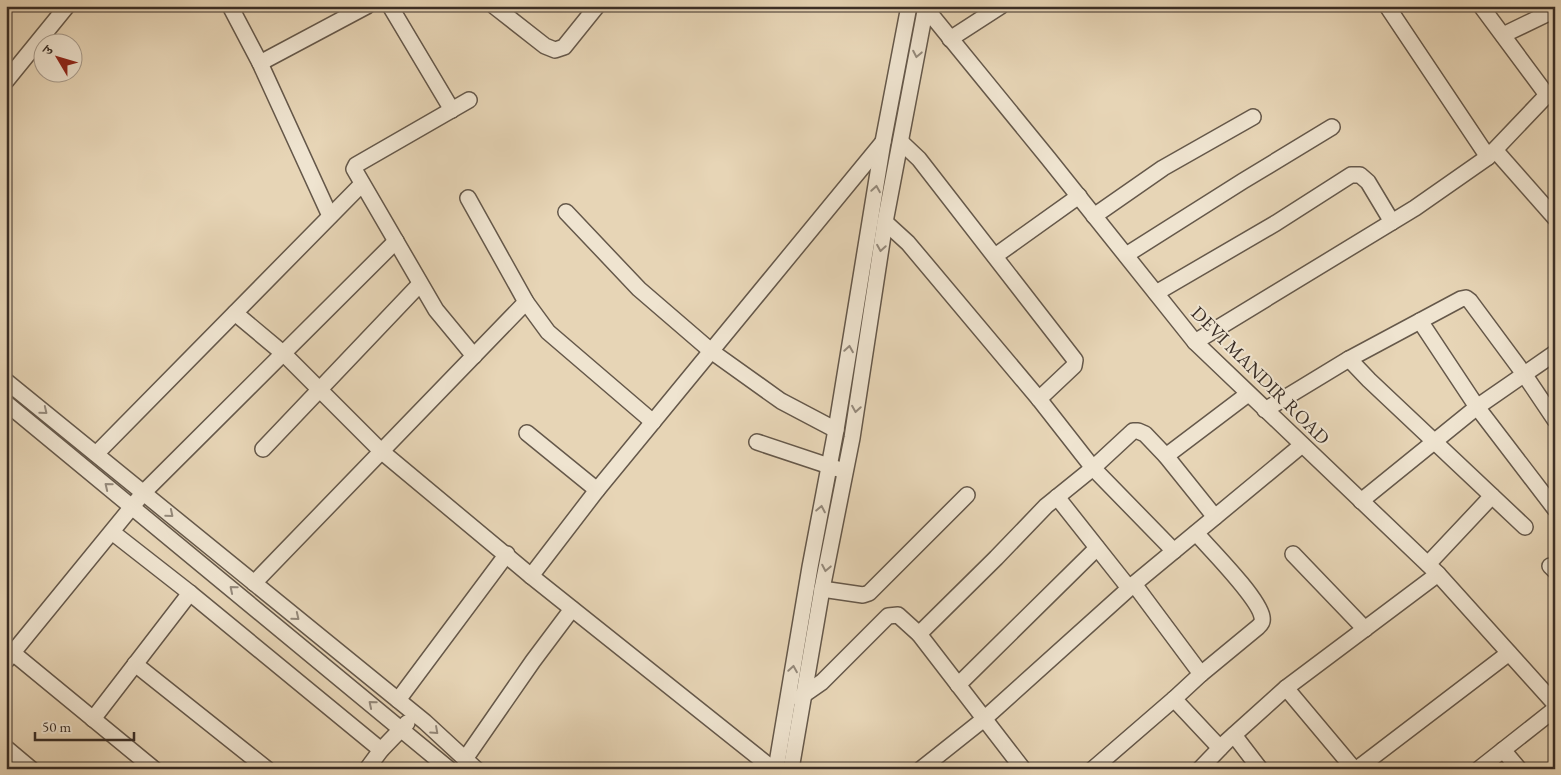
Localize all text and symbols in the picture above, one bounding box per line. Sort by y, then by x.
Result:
north arrow [32,32,82,82]
text: उ [38,41,58,59]
one-way arrow [913,50,923,59]
one-way arrow [870,184,880,193]
one-way arrow [876,245,887,253]
street label: DEVI MANDIR ROAD [1186,301,1335,450]
one-way arrow [844,345,854,353]
one-way arrow [851,405,862,413]
one-way arrow [38,406,47,414]
one-way arrow [104,482,113,491]
one-way arrow [815,504,825,513]
one-way arrow [164,508,173,516]
one-way arrow [821,564,831,573]
one-way arrow [230,586,239,595]
one-way arrow [290,611,299,619]
one-way arrow [787,665,798,673]
one-way arrow [368,700,377,709]
scale bar [35,710,134,742]
text: 50 m [42,717,71,736]
one-way arrow [429,725,438,734]

